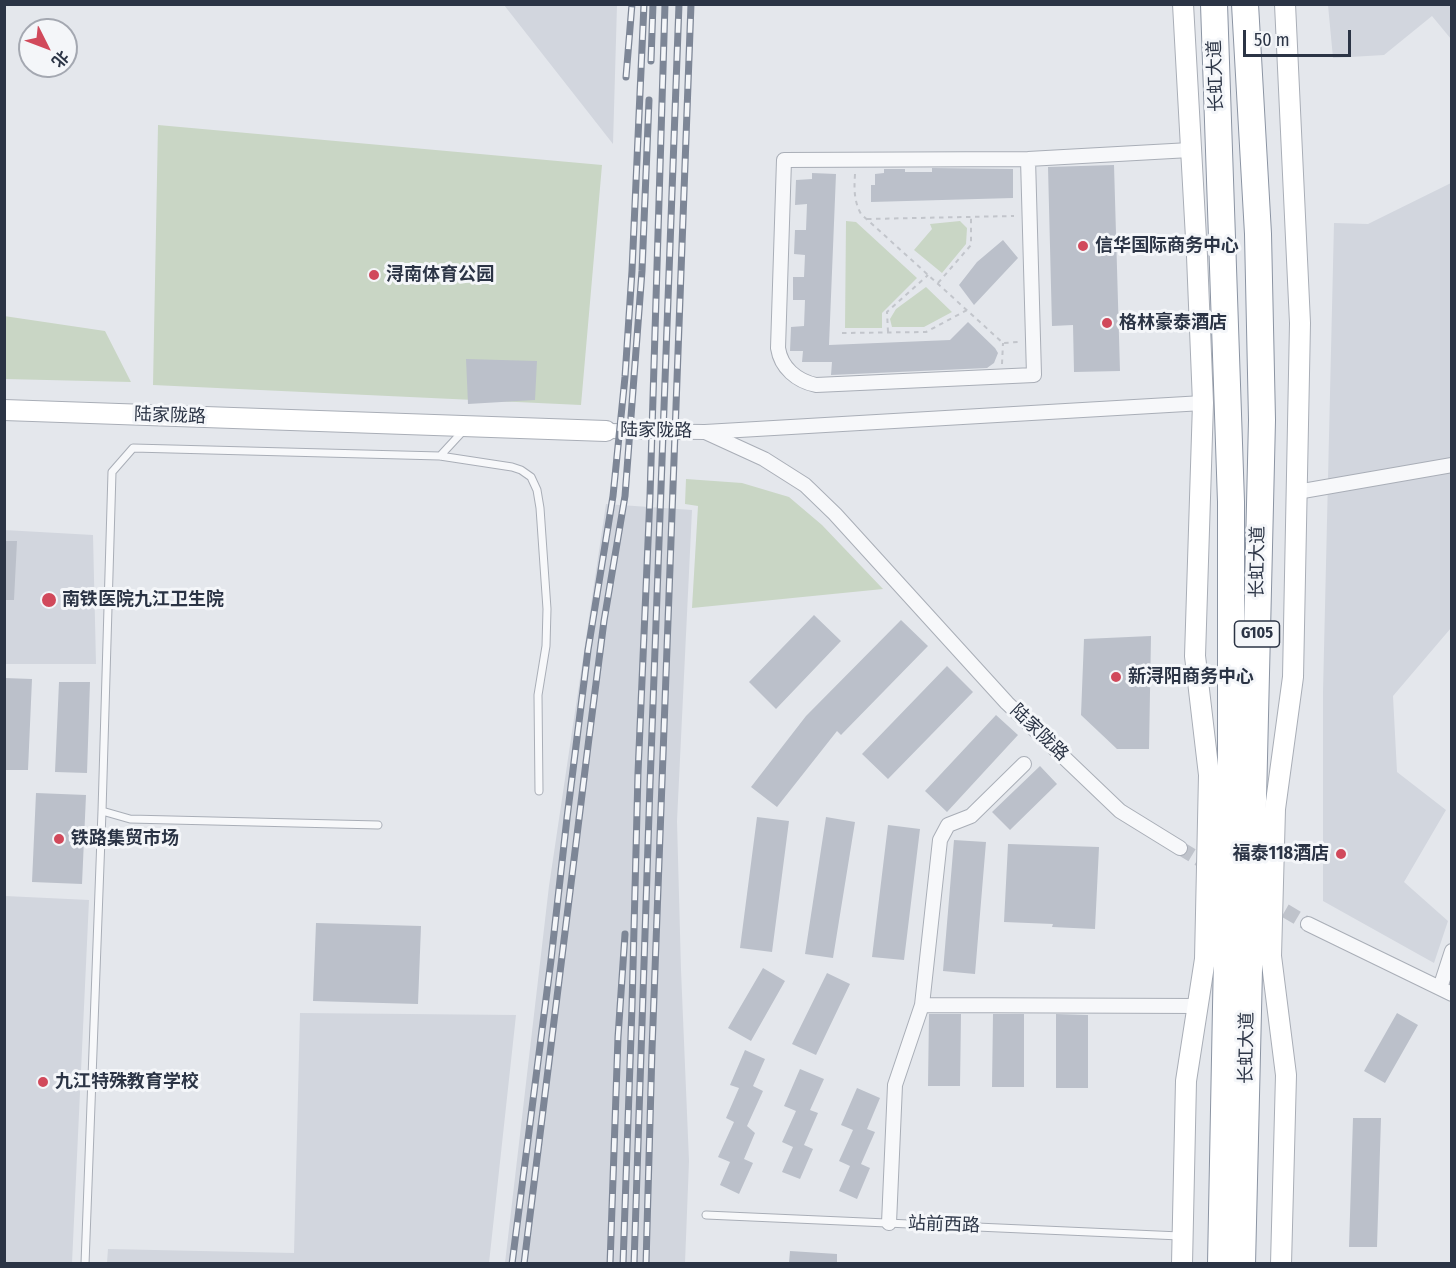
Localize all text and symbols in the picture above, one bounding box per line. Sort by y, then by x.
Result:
north arrow [18,18,78,78]
scale bar [1246,18,1354,56]
text: 50 m [1254,29,1290,51]
street label: 长虹大道 [1204,40,1228,112]
text: 北 [48,47,73,71]
place label: 信华国际商务中心 [1095,235,1239,257]
marker: 信华国际商务中心 [1076,239,1090,253]
place label: 浔南体育公园 [386,264,494,286]
marker: 浔南体育公园 [367,268,381,282]
place label: 格林豪泰酒店 [1119,312,1227,334]
marker: 格林豪泰酒店 [1100,316,1114,330]
street label: 陆家陇路 [134,404,206,428]
street label: 陆家陇路 [620,420,692,442]
street label: 长虹大道 [1247,526,1269,598]
place label: 南铁医院九江卫生院 [62,589,224,611]
marker: 南铁医院九江卫生院 [40,591,58,609]
road number: G105 [1234,621,1280,647]
place label: 新浔阳商务中心 [1128,666,1254,688]
marker: 新浔阳商务中心 [1109,670,1123,684]
street label: 陆家陇路 [1006,700,1072,766]
place label: 铁路集贸市场 [71,828,179,850]
marker: 铁路集贸市场 [52,832,66,846]
place label: 福泰118酒店 [1233,843,1329,865]
marker: 福泰118酒店 [1334,847,1348,861]
street label: 长虹大道 [1236,1012,1258,1084]
place label: 九江特殊教育学校 [55,1071,199,1093]
marker: 九江特殊教育学校 [36,1075,50,1089]
street label: 站前西路 [908,1213,980,1237]

